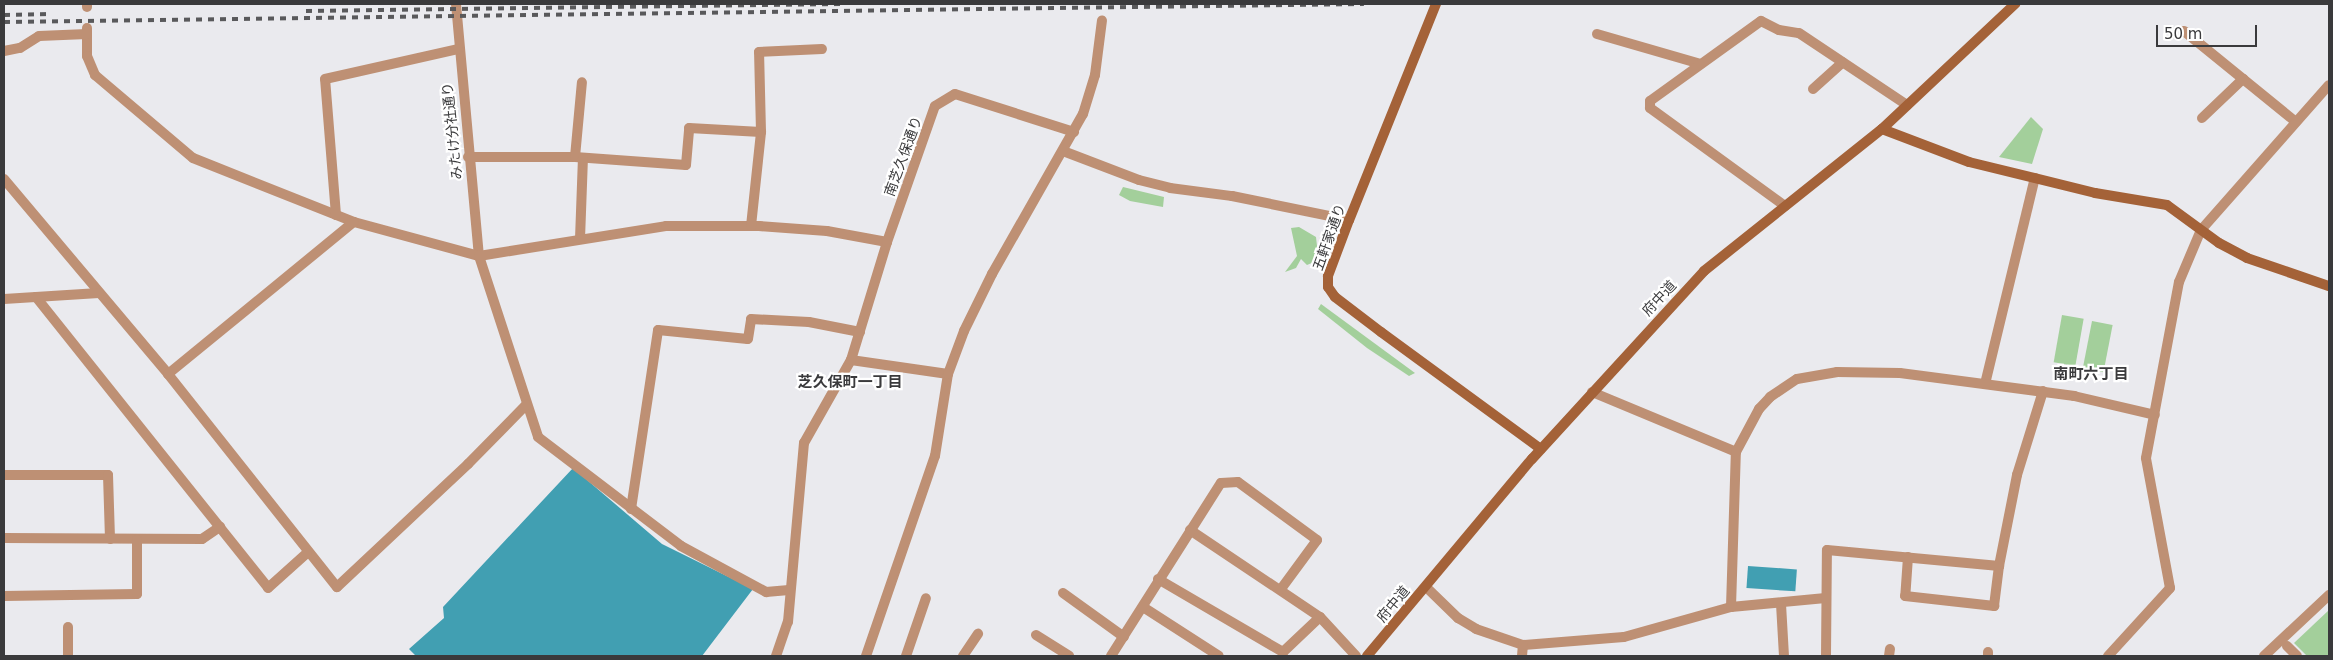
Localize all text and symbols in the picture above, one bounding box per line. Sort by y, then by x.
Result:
scale bar [2158,15,2259,47]
text: 50 m [2164,25,2202,43]
street label: みたけ分社通り [439,81,465,181]
street label: 南芝久保通り [881,114,925,198]
street label: 五軒家通り [1309,201,1349,273]
street label: 府中道 [1639,277,1679,319]
district label: 南町六丁目 [2054,366,2128,384]
district label: 芝久保町一丁目 [798,374,902,392]
street label: 府中道 [1373,583,1413,625]

